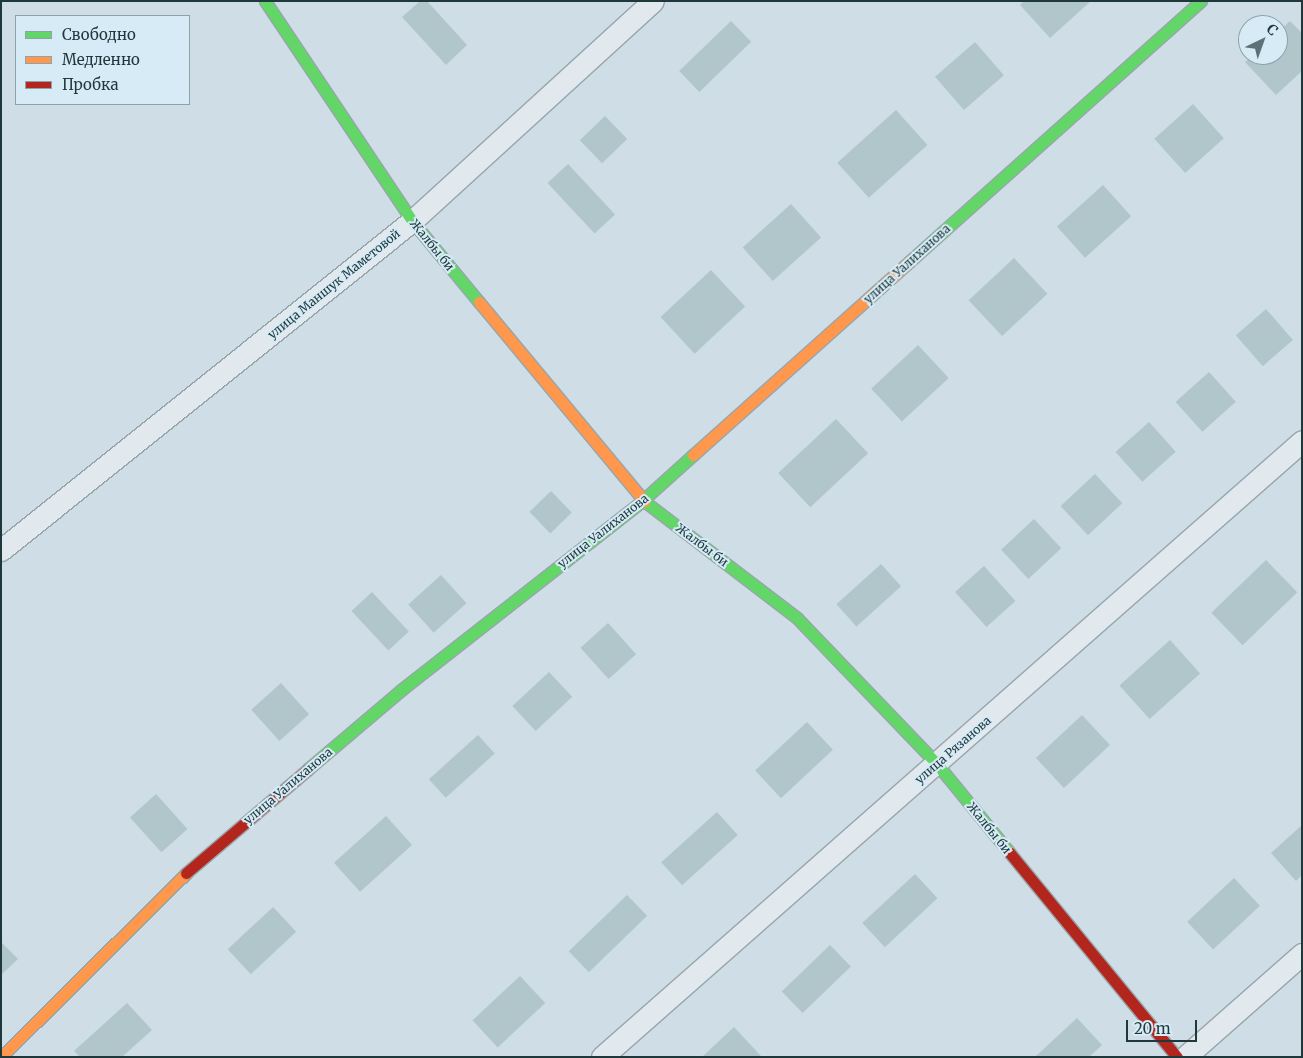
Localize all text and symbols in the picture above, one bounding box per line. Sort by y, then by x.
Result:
legend [15,15,190,105]
north arrow [1238,15,1288,65]
text: С [1263,20,1282,39]
text: Свободно [62,25,136,44]
text: Медленно [62,50,140,69]
text: Пробка [62,75,119,94]
street label: Жалбы би [407,216,457,274]
street label: улица Уалиханова [861,221,953,307]
street label: улица Маншук Маметовой [265,226,403,342]
street label: улица Уалиханова [555,491,651,571]
street label: Жалбы би [673,521,731,569]
street label: улица Рязанова [912,713,994,787]
street label: улица Уалиханова [241,745,335,827]
street label: Жалбы би [964,799,1014,857]
scale bar [1128,1010,1199,1042]
text: 20 m [1134,1019,1171,1038]

